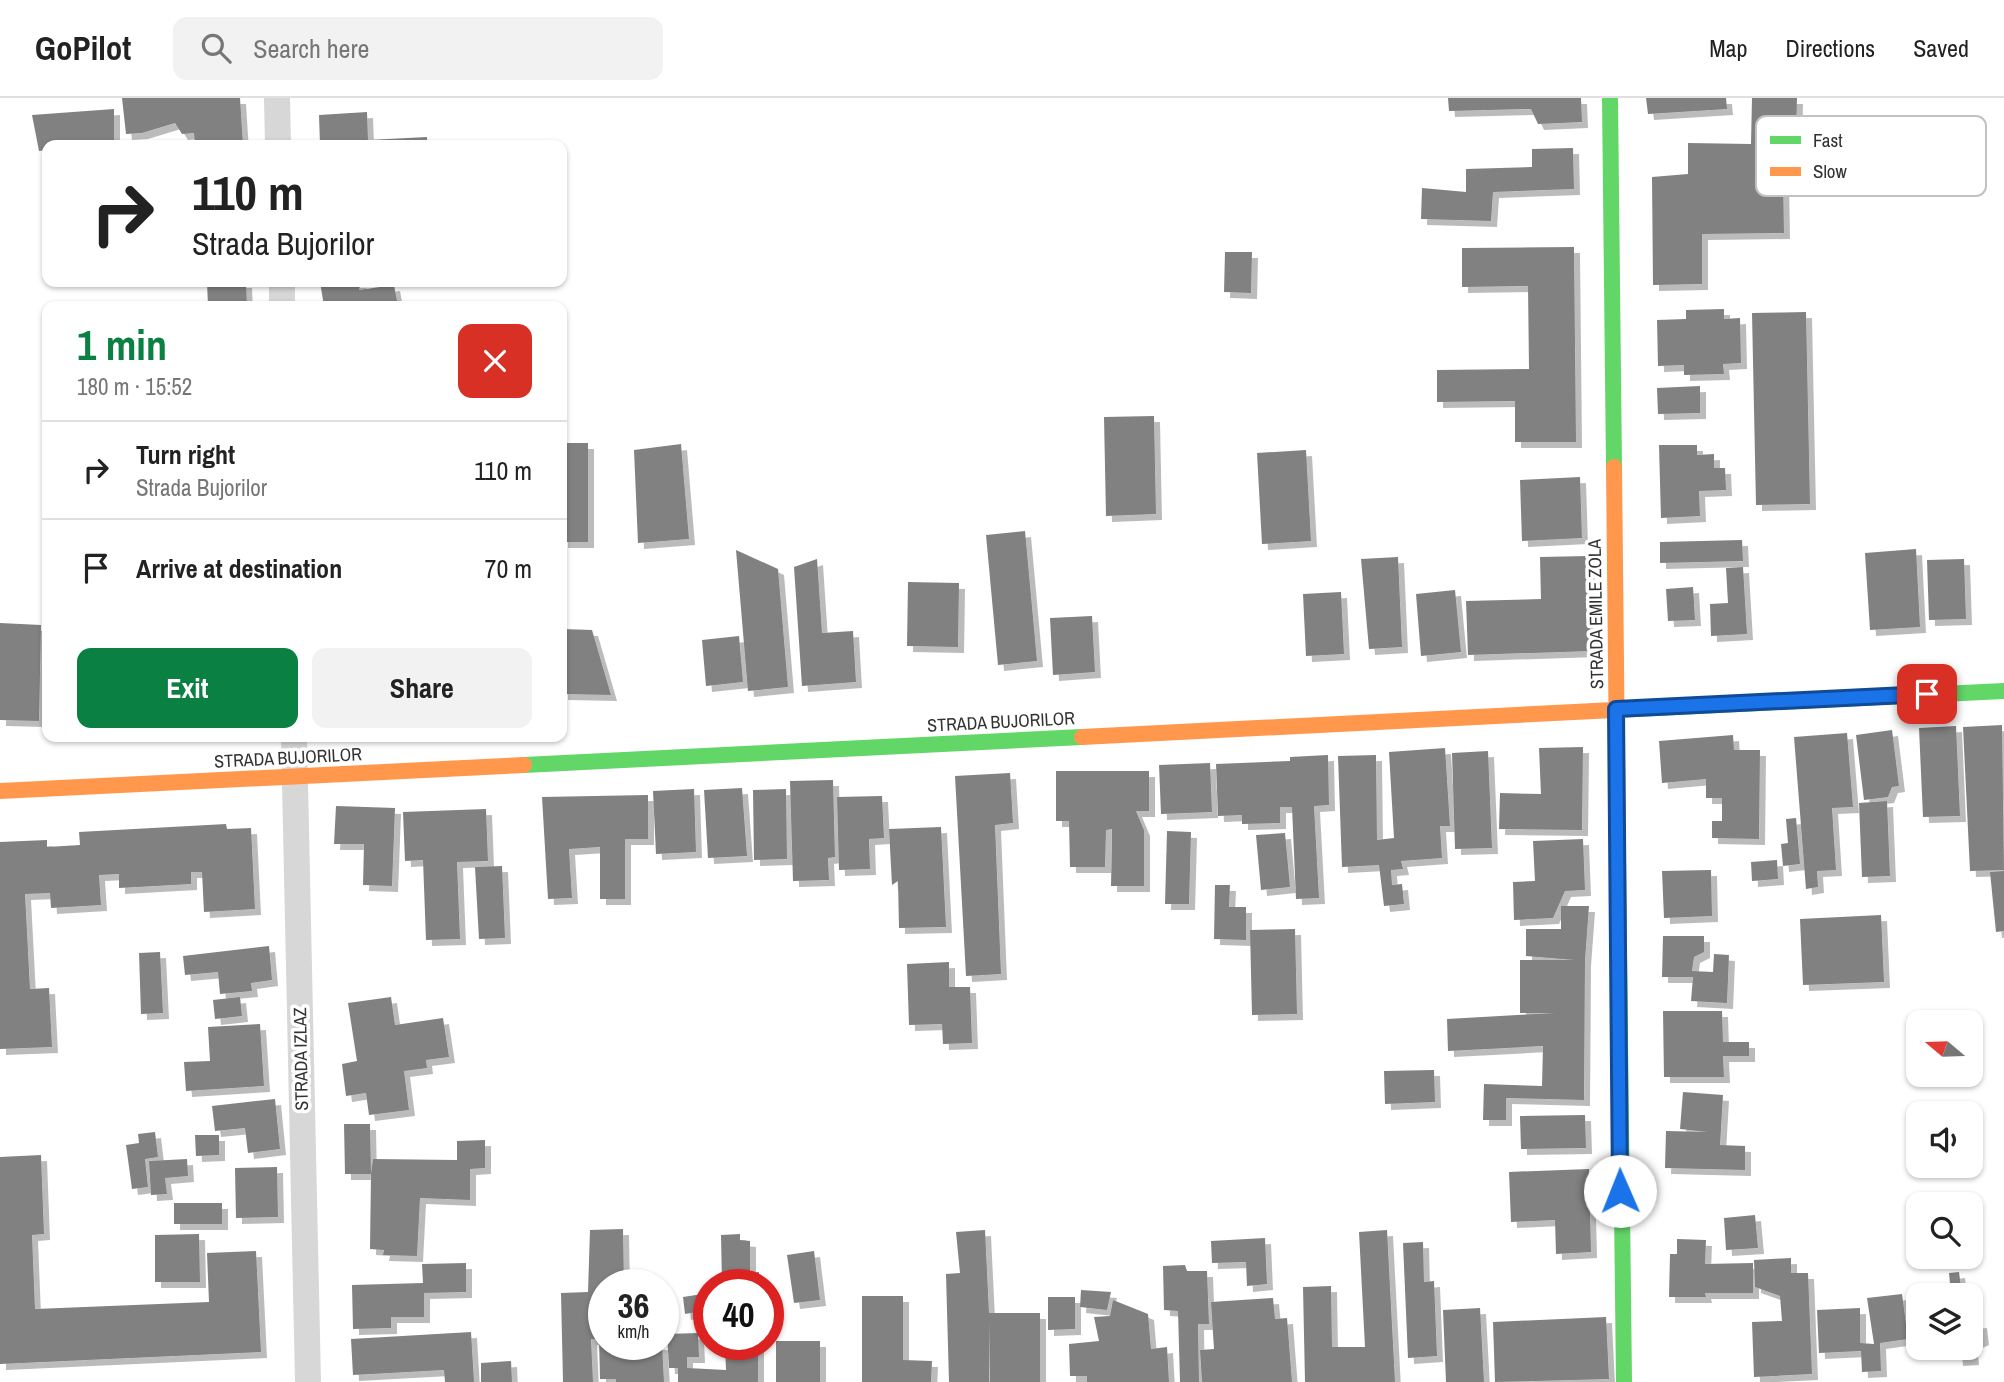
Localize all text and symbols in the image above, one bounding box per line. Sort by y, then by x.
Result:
search box [173,17,663,80]
text: GoPilot [35,26,131,70]
icon: search [197,29,235,67]
text: Search here [253,31,369,66]
text: Map [1709,32,1747,64]
text: Directions [1785,32,1875,64]
text: Saved [1913,32,1969,64]
legend [1756,116,1986,196]
text: Fast [1813,127,1843,153]
text: Slow [1813,158,1848,184]
text: 110 m [192,159,304,225]
icon: right [77,168,168,259]
text: Strada Bujorilor [192,222,374,265]
text: 1 min [77,317,167,373]
button: close [458,324,532,398]
text: 180 m · 15:52 [77,371,192,402]
text: Turn right [136,437,235,472]
icon: right [77,451,115,489]
text: 110 m [474,453,532,488]
text: Strada Bujorilor [136,472,267,503]
street label: STRADA EMILE ZOLA [1582,539,1609,689]
icon: arrive [77,549,115,587]
text: Arrive at destination [136,551,342,586]
text: 70 m [485,551,532,586]
button: Exit [77,648,298,728]
button: Share [312,648,532,728]
pin [1897,664,1957,724]
icon: arrive [1908,675,1946,713]
street label: STRADA BUJORILOR [927,705,1076,738]
street label: STRADA BUJORILOR [214,741,363,774]
street label: STRADA IZLAZ [287,1007,314,1111]
north arrow [1906,1010,1983,1087]
map controls [1906,1010,1983,1360]
button: sound [1906,1101,1983,1178]
position arrow [1583,1154,1657,1228]
button: search [1906,1192,1983,1269]
speed limit sign: 40 [693,1269,784,1360]
text: 36 [618,1282,649,1329]
button: layers [1906,1283,1983,1360]
text: km/h [618,1319,650,1344]

